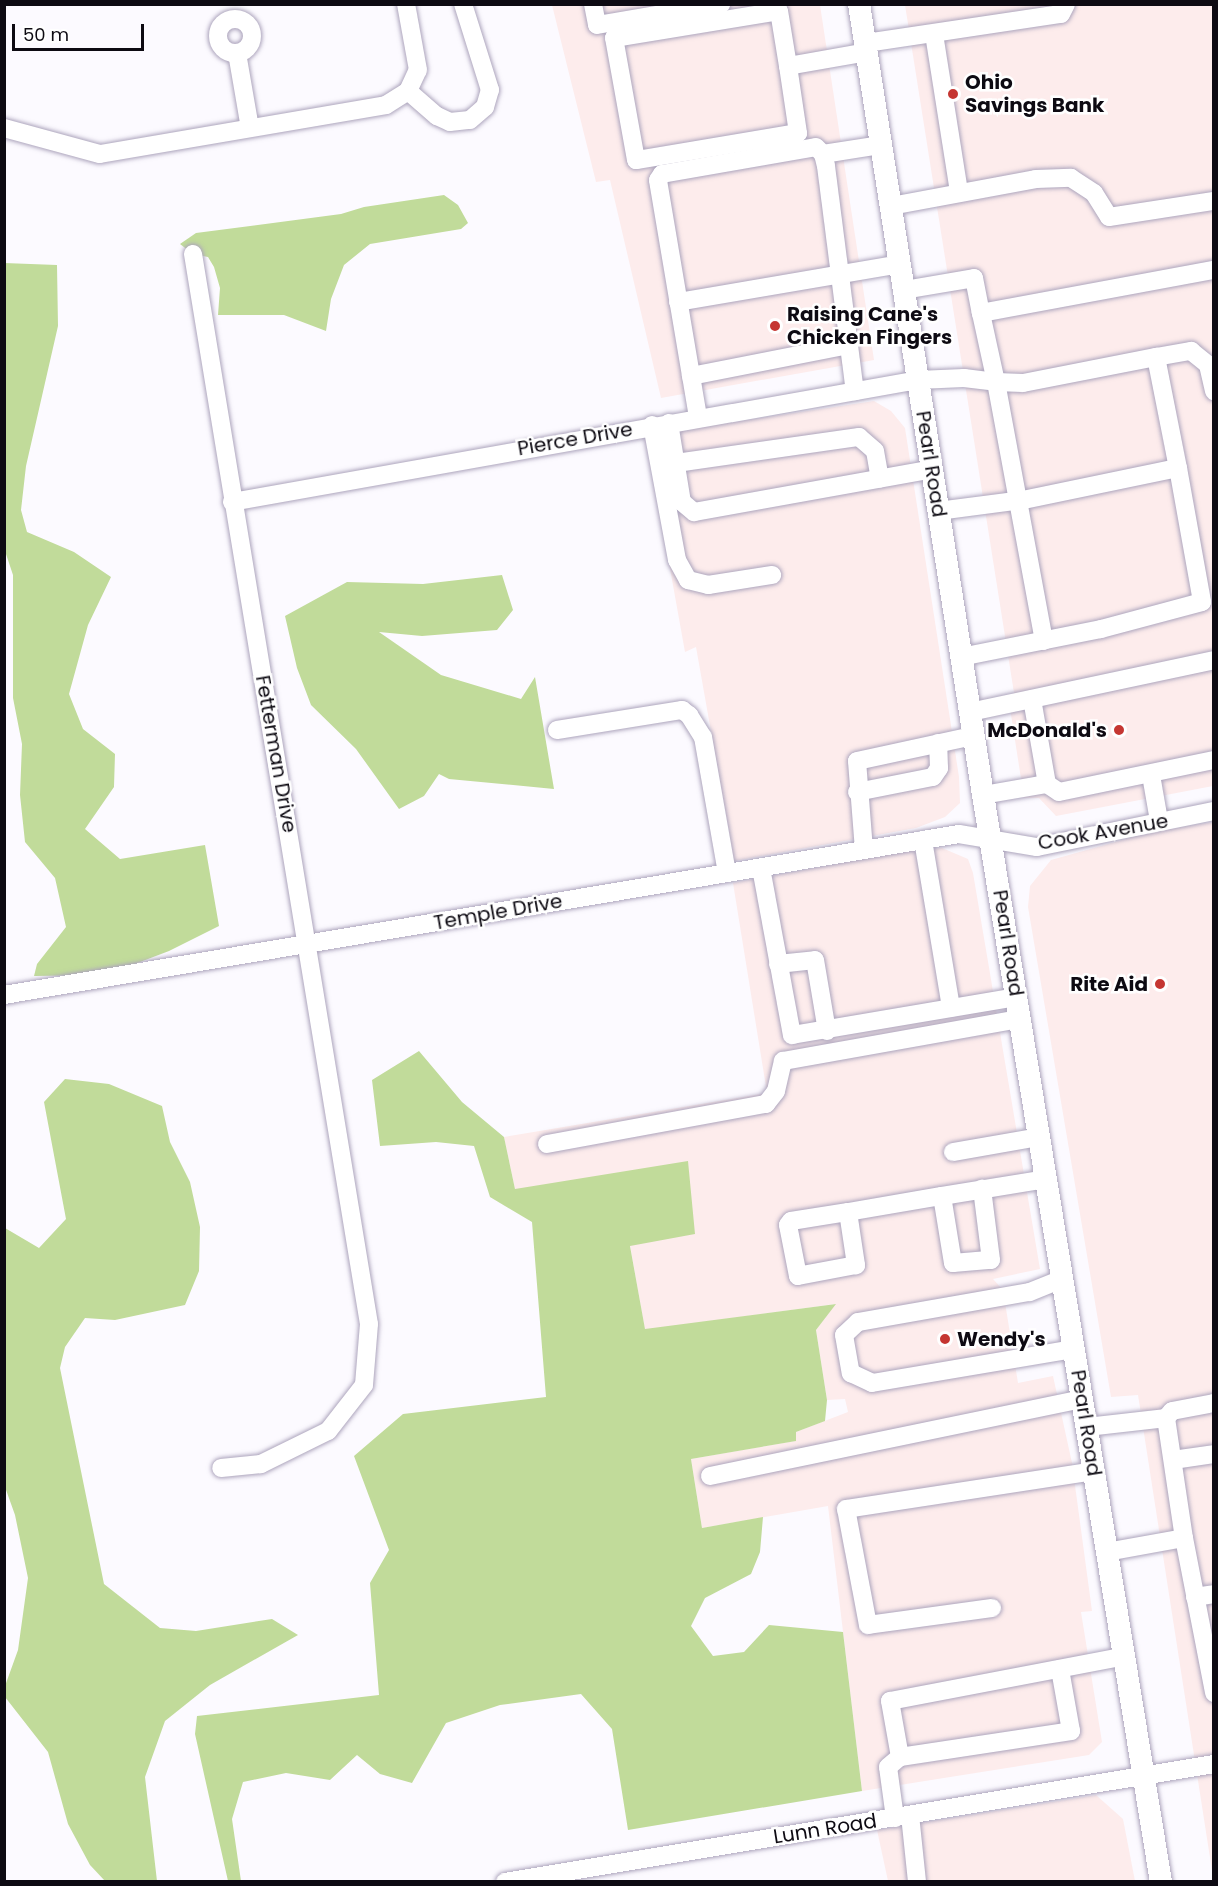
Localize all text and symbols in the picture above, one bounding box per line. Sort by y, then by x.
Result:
scale bar [15,12,147,50]
text: 50 m [23,22,69,47]
place label: Ohio Savings Bank [965,70,1104,117]
marker: Ohio Savings Bank [946,87,960,101]
place label: Raising Cane's Chicken Fingers [787,302,952,349]
marker: Raising Cane's Chicken Fingers [768,319,782,333]
street label: Pearl Road [911,409,951,519]
street label: Pierce Drive [516,417,634,461]
street label: Fetterman Drive [250,673,302,835]
place label: McDonald's [987,718,1107,742]
marker: McDonald's [1112,723,1126,737]
street label: Cook Avenue [1036,809,1170,855]
street label: Pearl Road [988,888,1028,998]
street label: Temple Drive [432,889,564,935]
place label: Rite Aid [1070,972,1148,996]
marker: Rite Aid [1153,977,1167,991]
place label: Wendy's [957,1327,1046,1351]
marker: Wendy's [938,1332,952,1346]
street label: Pearl Road [1066,1368,1106,1478]
street label: Lunn Road [772,1809,878,1849]

